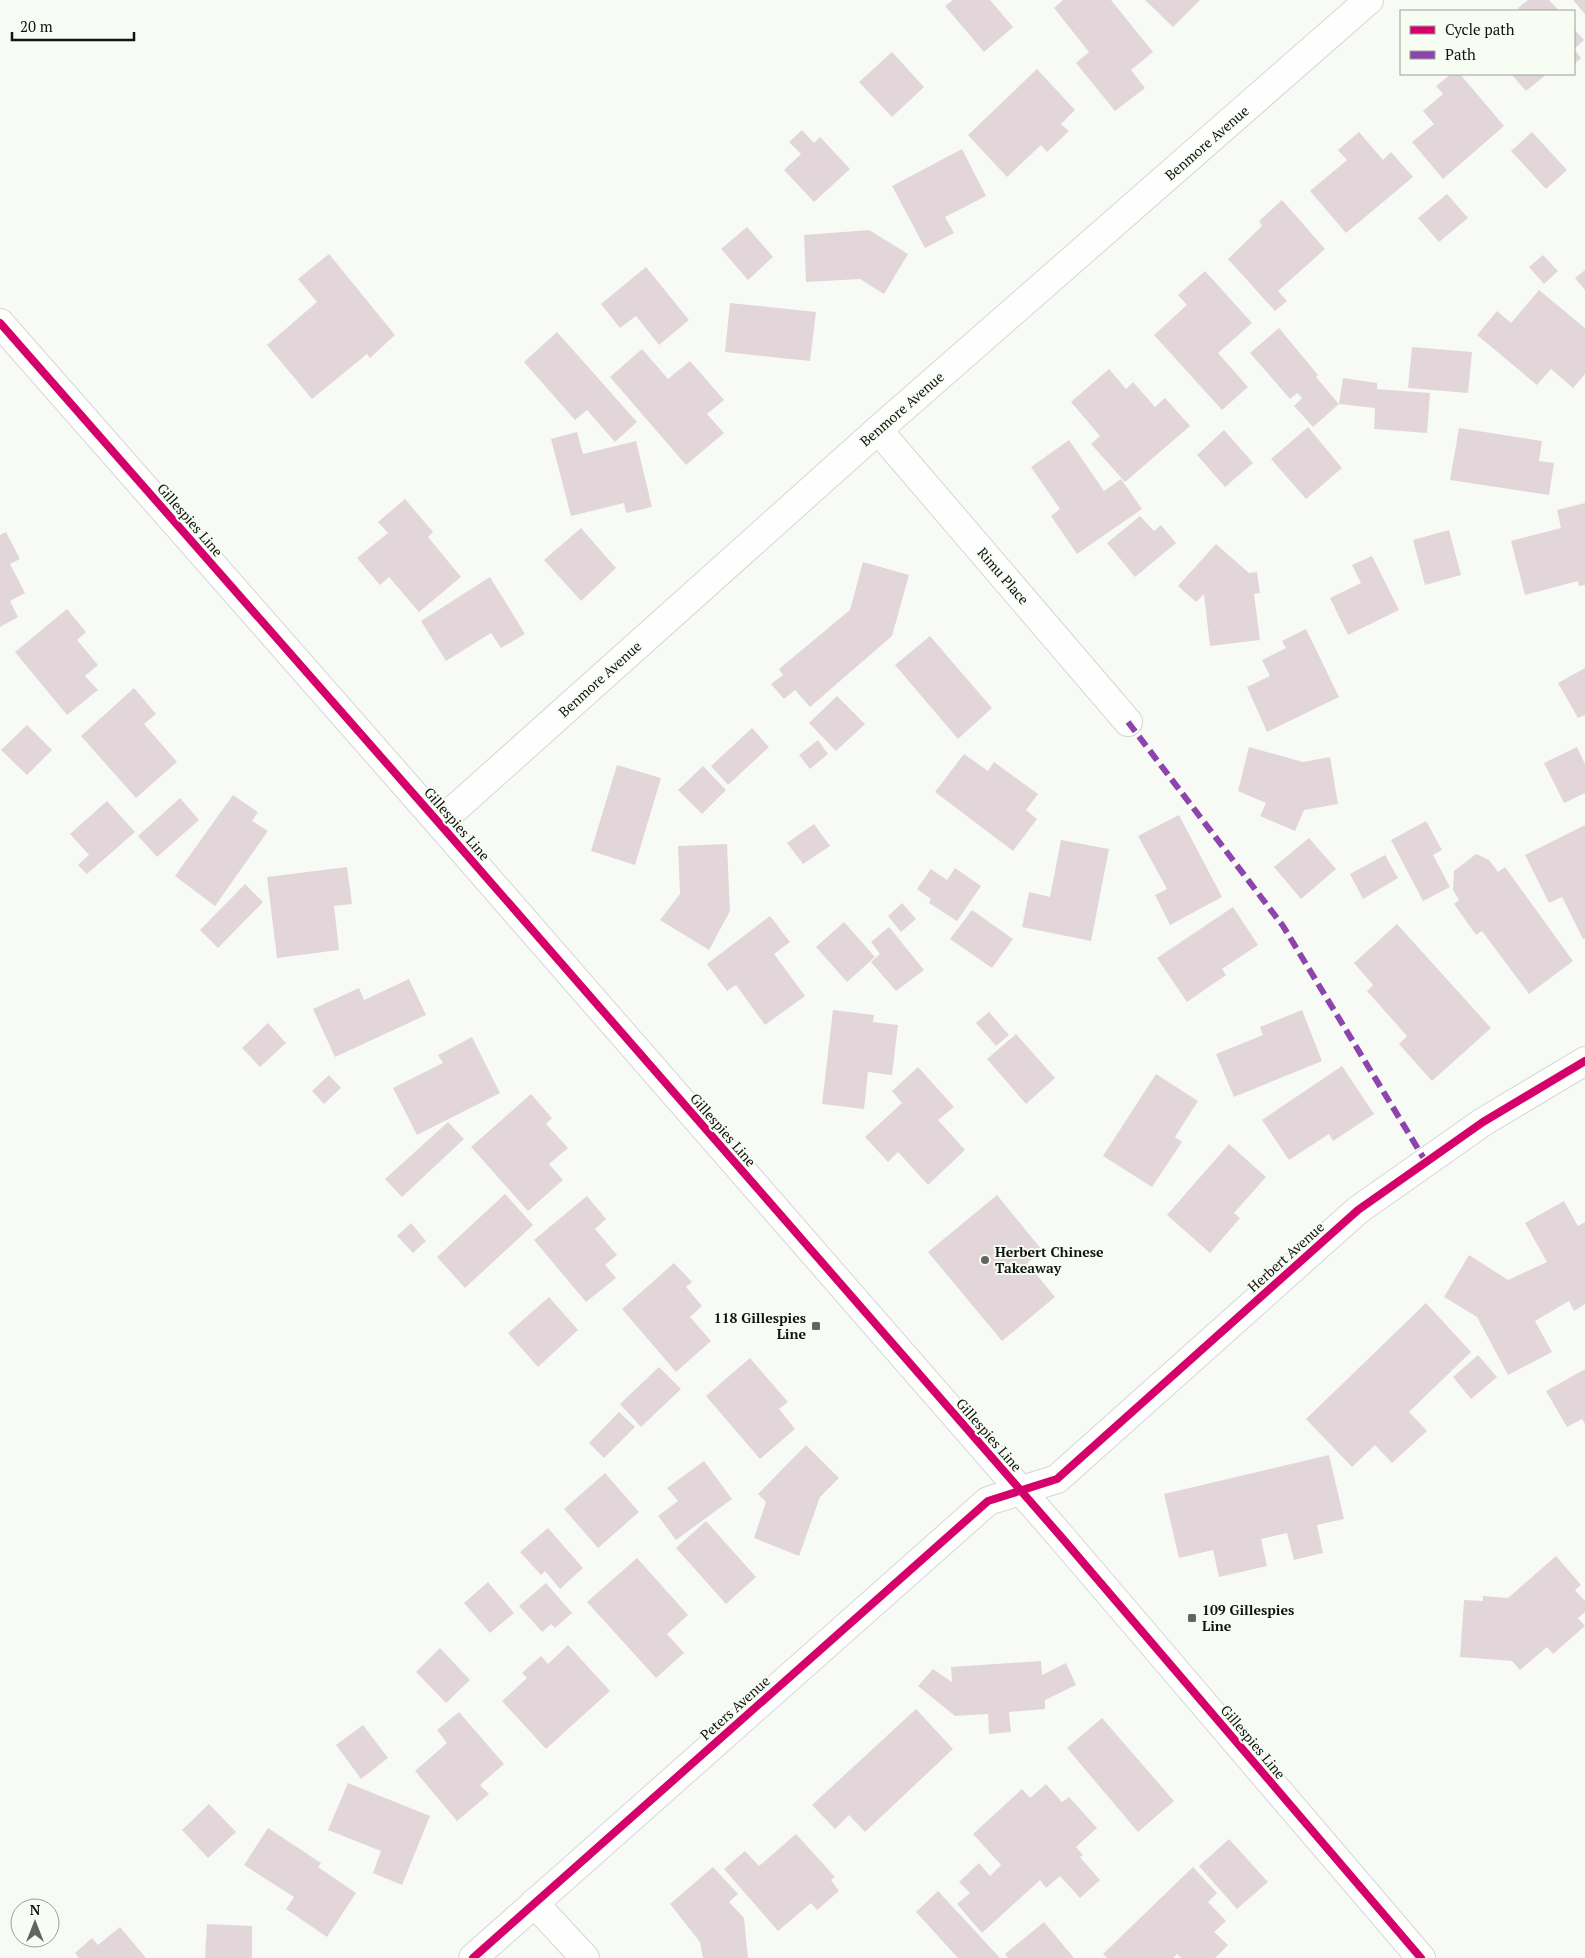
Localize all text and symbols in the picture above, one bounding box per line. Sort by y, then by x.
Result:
scale bar [12,10,135,42]
legend [1400,10,1575,75]
text: 20 m [20,16,53,36]
text: Cycle path [1445,19,1515,39]
text: Path [1445,44,1476,64]
street label: Benmore Avenue [1161,101,1253,184]
street label: Benmore Avenue [856,367,948,450]
street label: Gillespies Line [153,479,227,560]
street label: Rimu Place [973,543,1033,608]
street label: Benmore Avenue [554,636,645,721]
street label: Gillespies Line [420,783,494,864]
street label: Gillespies Line [686,1089,760,1170]
street label: Herbert Avenue [1243,1217,1328,1296]
place label: Herbert Chinese Takeaway [995,1242,1104,1277]
marker: Herbert Chinese Takeaway [979,1254,991,1266]
place label: 118 Gillespies Line [714,1308,806,1343]
marker: 118 Gillespies Line [810,1320,822,1332]
street label: Gillespies Line [952,1394,1026,1475]
place label: 109 Gillespies Line [1202,1600,1294,1635]
marker: 109 Gillespies Line [1186,1612,1198,1624]
street label: Peters Avenue [696,1671,774,1744]
street label: Gillespies Line [1217,1701,1290,1783]
north arrow [10,1898,60,1948]
text: N [30,1900,41,1919]

